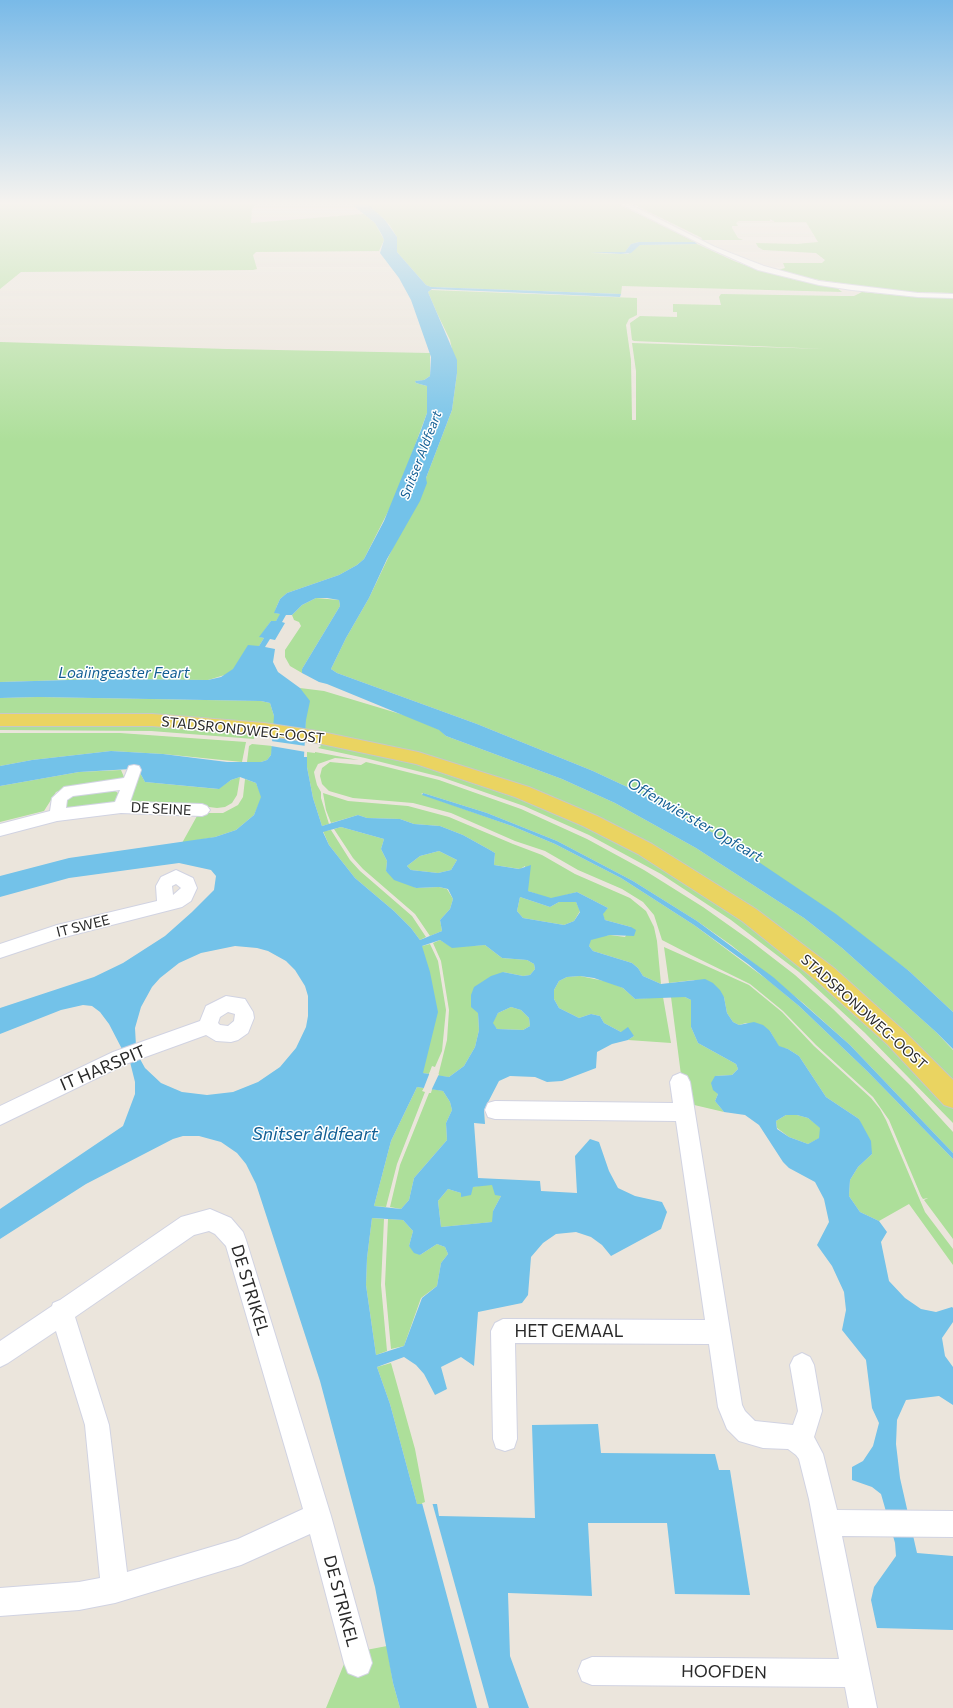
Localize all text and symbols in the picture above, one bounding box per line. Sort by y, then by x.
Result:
water label: Snitser Aldfeart [397,409,445,501]
water label: Loaiïngeaster Feart [58,664,190,682]
street label: STADSRONDWEG-OOST [161,713,325,747]
water label: Offenwierster Opfeart [624,774,766,866]
street label: DE SEINE [130,799,192,819]
street label: IT SWEE [55,911,111,941]
street label: STADSRONDWEG-OOST [798,951,930,1073]
street label: IT HARSPIT [57,1041,149,1095]
water label: Snitser âldfeart [252,1123,378,1145]
street label: DE STRIKEL [227,1242,273,1338]
street label: HET GEMAAL [514,1321,624,1341]
street label: DE STRIKEL [319,1553,363,1649]
street label: HOOFDEN [681,1661,767,1683]

